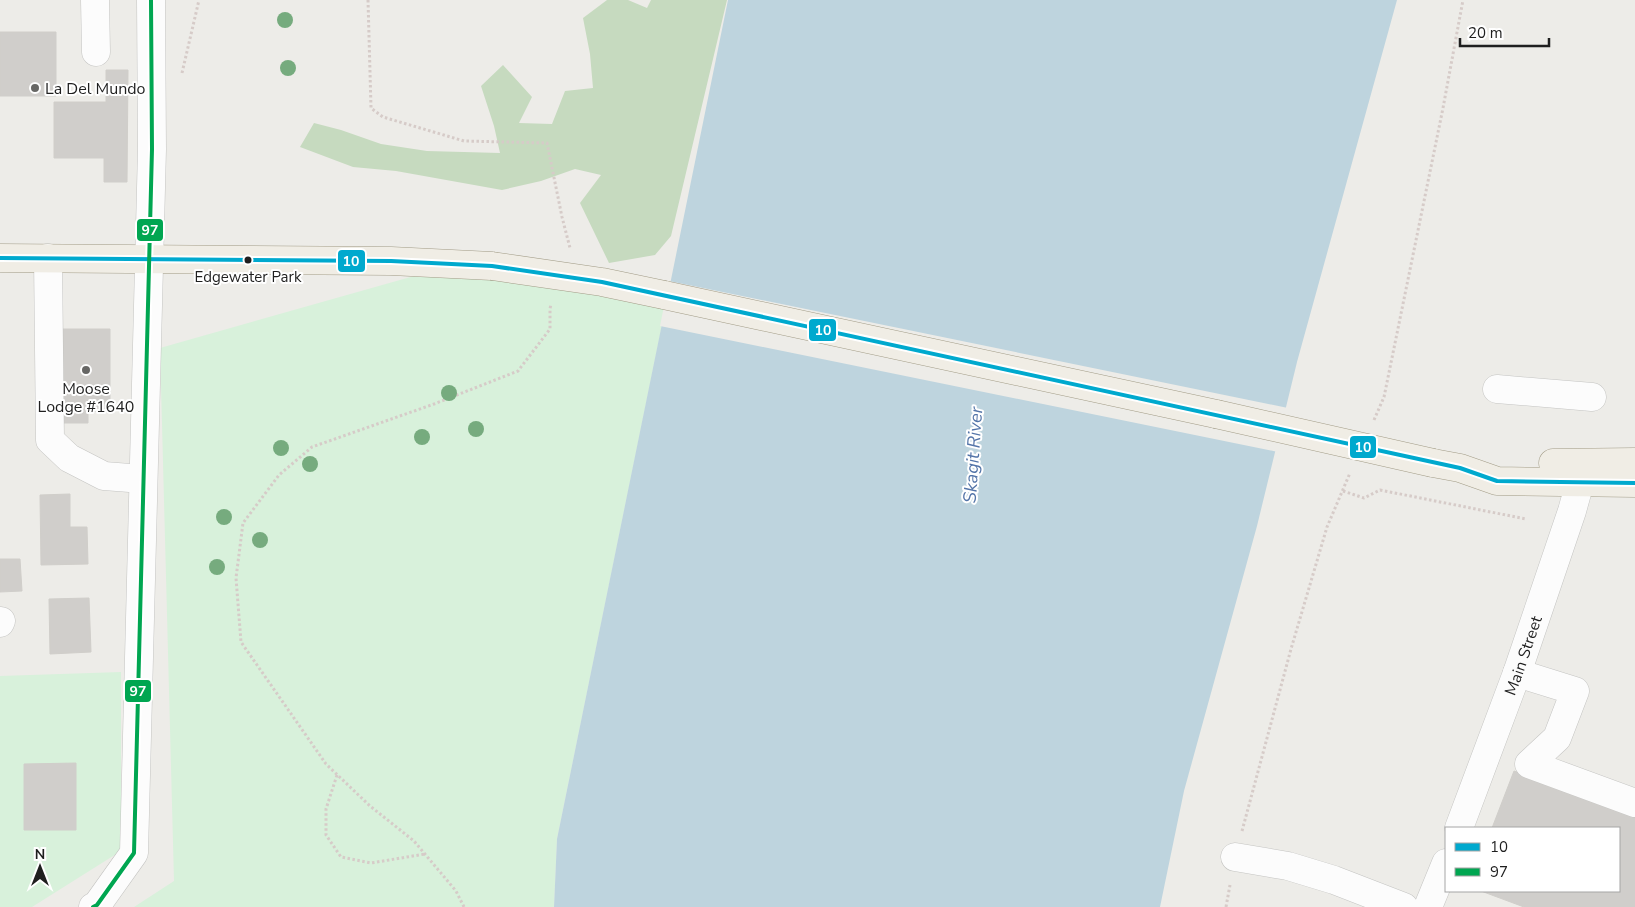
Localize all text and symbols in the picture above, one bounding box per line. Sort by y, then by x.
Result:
scale bar [1460,15,1549,47]
text: 20 m [1468,23,1503,43]
place label: La Del Mundo [45,78,146,100]
marker: La Del Mundo [29,82,41,94]
line badge: 97 [136,218,164,242]
text: 97 [142,221,158,240]
line badge: 10 [337,249,366,273]
text: 10 [343,252,359,271]
marker: Edgewater Park [243,255,253,265]
place label: Edgewater Park [195,267,302,287]
line badge: 10 [808,318,837,342]
text: 10 [815,321,831,340]
marker: Moose Lodge #1640 [80,364,92,376]
place label: Moose Lodge #1640 [38,378,134,418]
water label: Skagit River [958,405,988,504]
line badge: 10 [1349,435,1377,459]
text: 10 [1355,438,1371,457]
street label: Main Street [1500,613,1548,699]
line badge: 97 [124,679,152,703]
text: 97 [130,682,146,701]
legend [1445,827,1620,892]
text: 10 [1490,837,1508,857]
north arrow [15,842,65,892]
text: N [35,845,45,864]
text: 97 [1490,862,1508,882]

